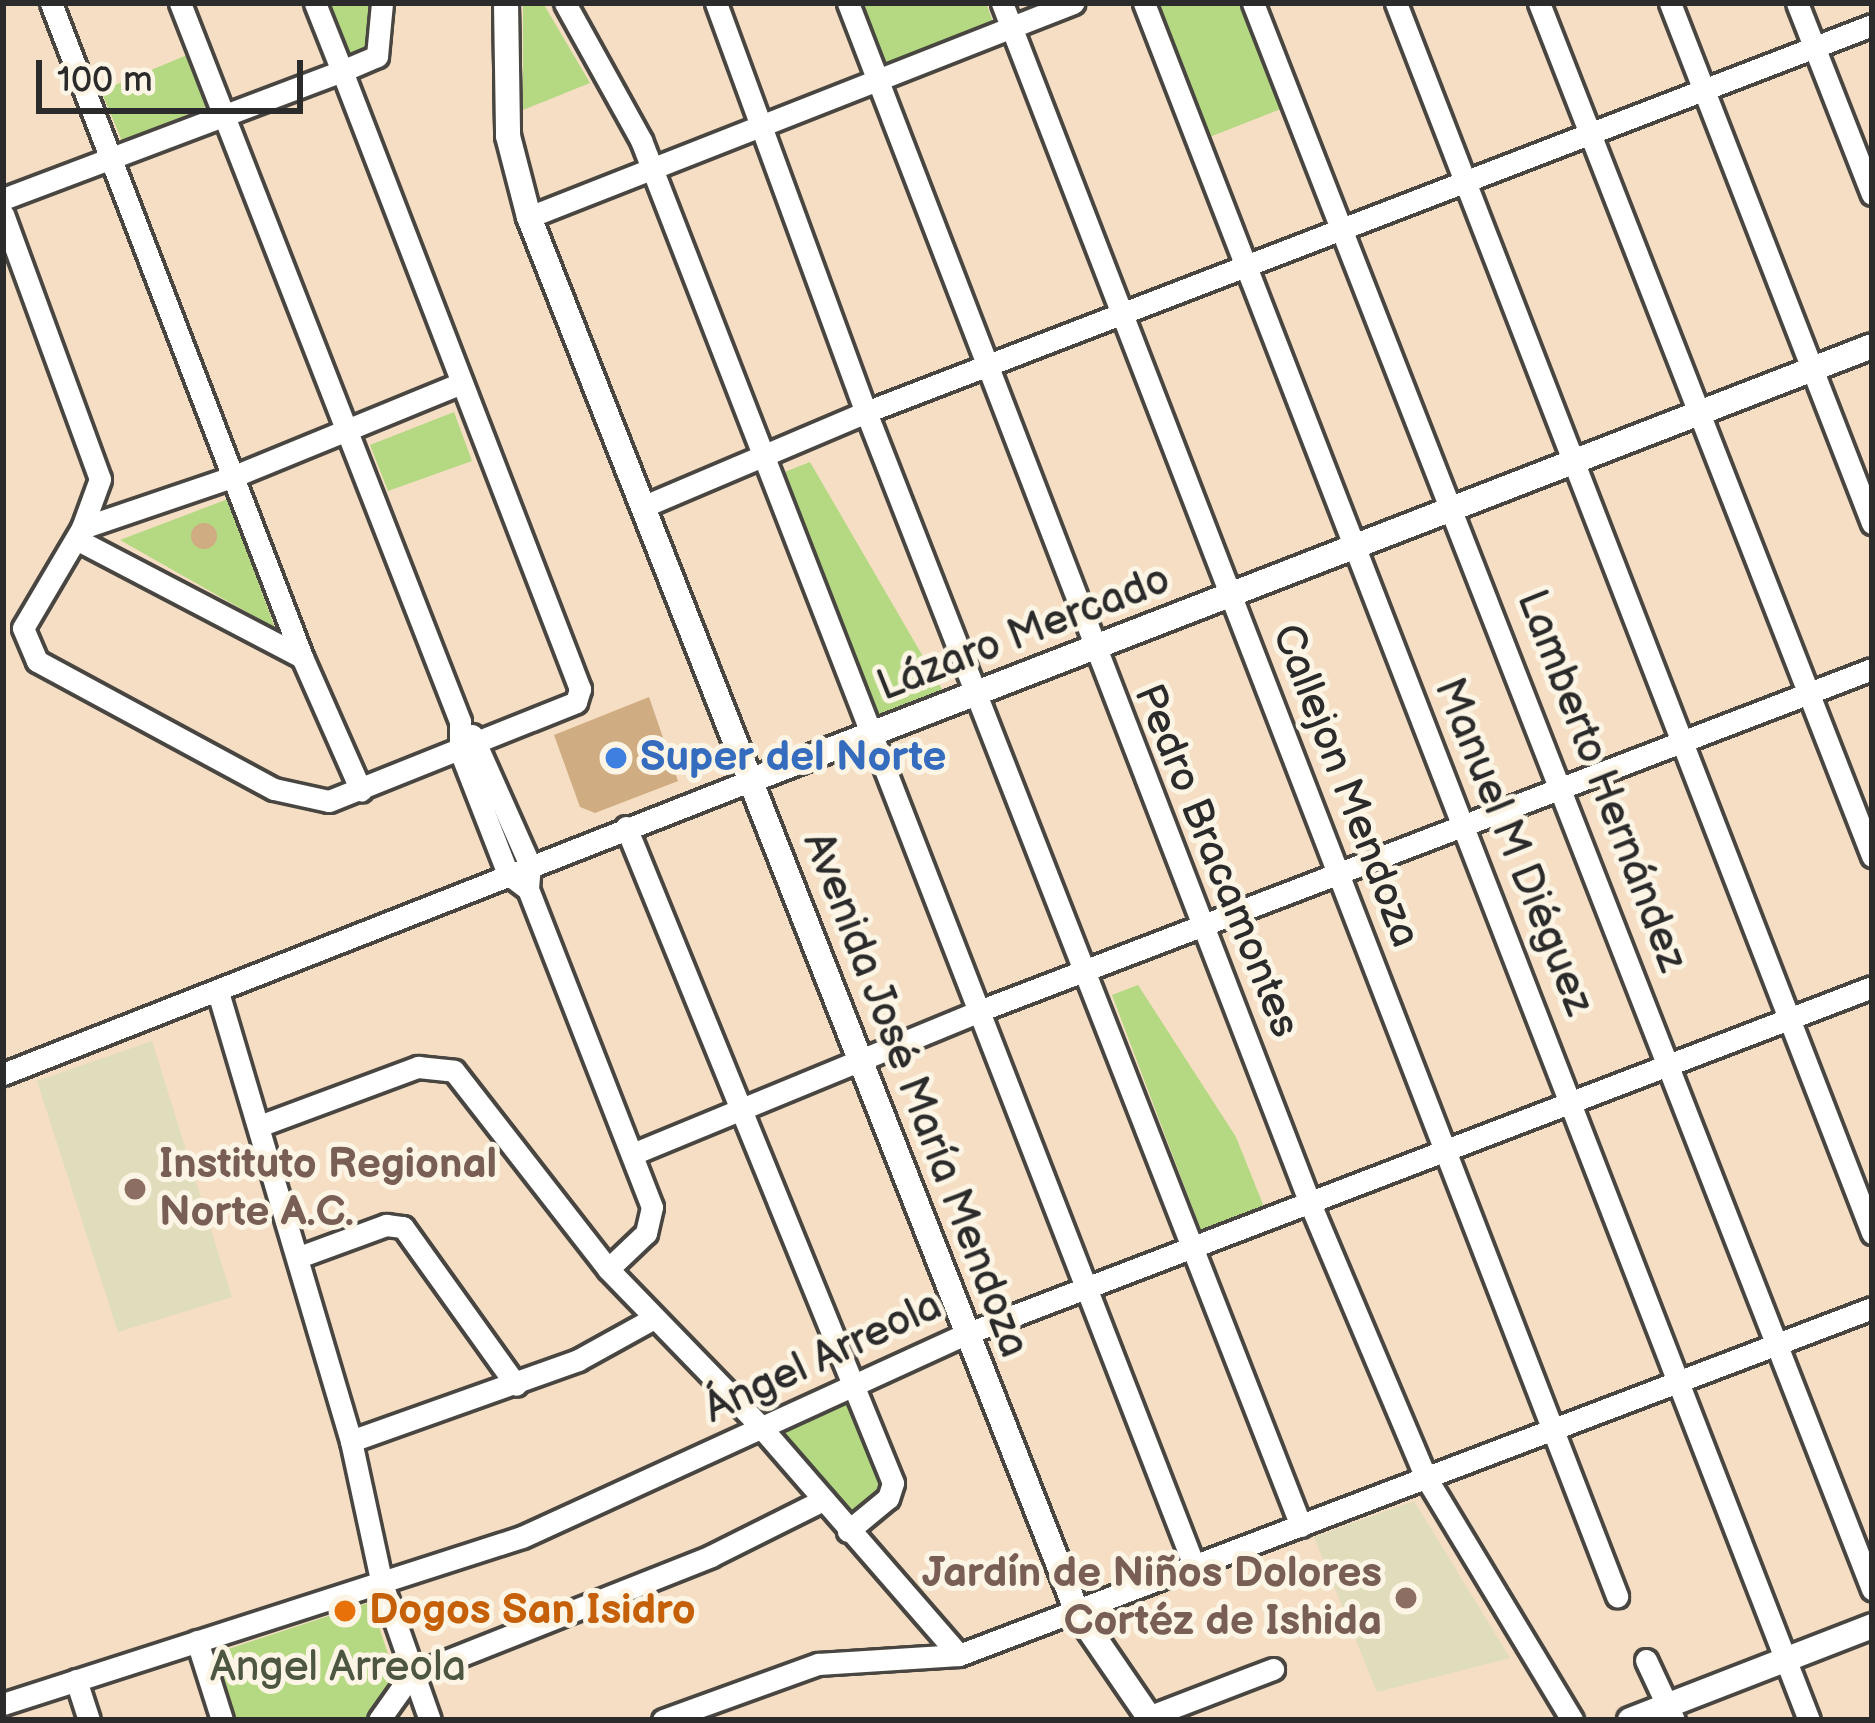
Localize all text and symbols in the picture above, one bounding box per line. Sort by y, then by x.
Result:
scale bar [42,36,309,110]
text: 100 m [57,59,153,102]
street label: Lázaro Mercado [871,555,1177,713]
street label: Lamberto Hernández [1505,584,1697,978]
street label: Callejon Mendoza [1260,618,1430,954]
street label: Manuel M Diéguez [1423,671,1603,1023]
street label: Pedro Bracamontes [1122,677,1310,1045]
place label: Super del Norte [640,733,946,783]
marker: Super del Norte [603,745,629,771]
street label: Avenida José María Mendoza [791,824,1039,1366]
place label: Instituto Regional Norte A.C. [159,1140,497,1238]
marker: Instituto Regional Norte A.C. [122,1176,148,1202]
street label: Ángel Arreola [696,1281,950,1435]
place label: Jardín de Niños Dolores Cortéz de Ishida [922,1549,1382,1648]
marker: Jardín de Niños Dolores Cortéz de Ishida [1393,1585,1419,1611]
place label: Dogos San Isidro [369,1586,696,1636]
marker: Dogos San Isidro [332,1598,358,1624]
park label: Angel Arreola [210,1643,466,1693]

